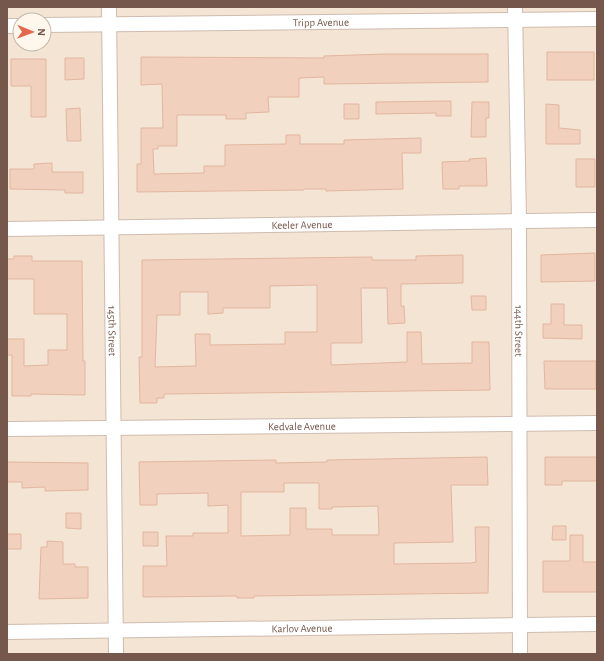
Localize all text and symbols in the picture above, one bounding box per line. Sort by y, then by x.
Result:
north arrow [12,12,52,52]
street label: Tripp Avenue [293,17,349,28]
text: N [36,28,47,36]
street label: Keeler Avenue [271,219,333,231]
street label: 144th Street [513,305,524,357]
street label: 145th Street [106,306,118,357]
street label: Kedvale Avenue [268,421,336,432]
street label: Karlov Avenue [271,623,333,634]

